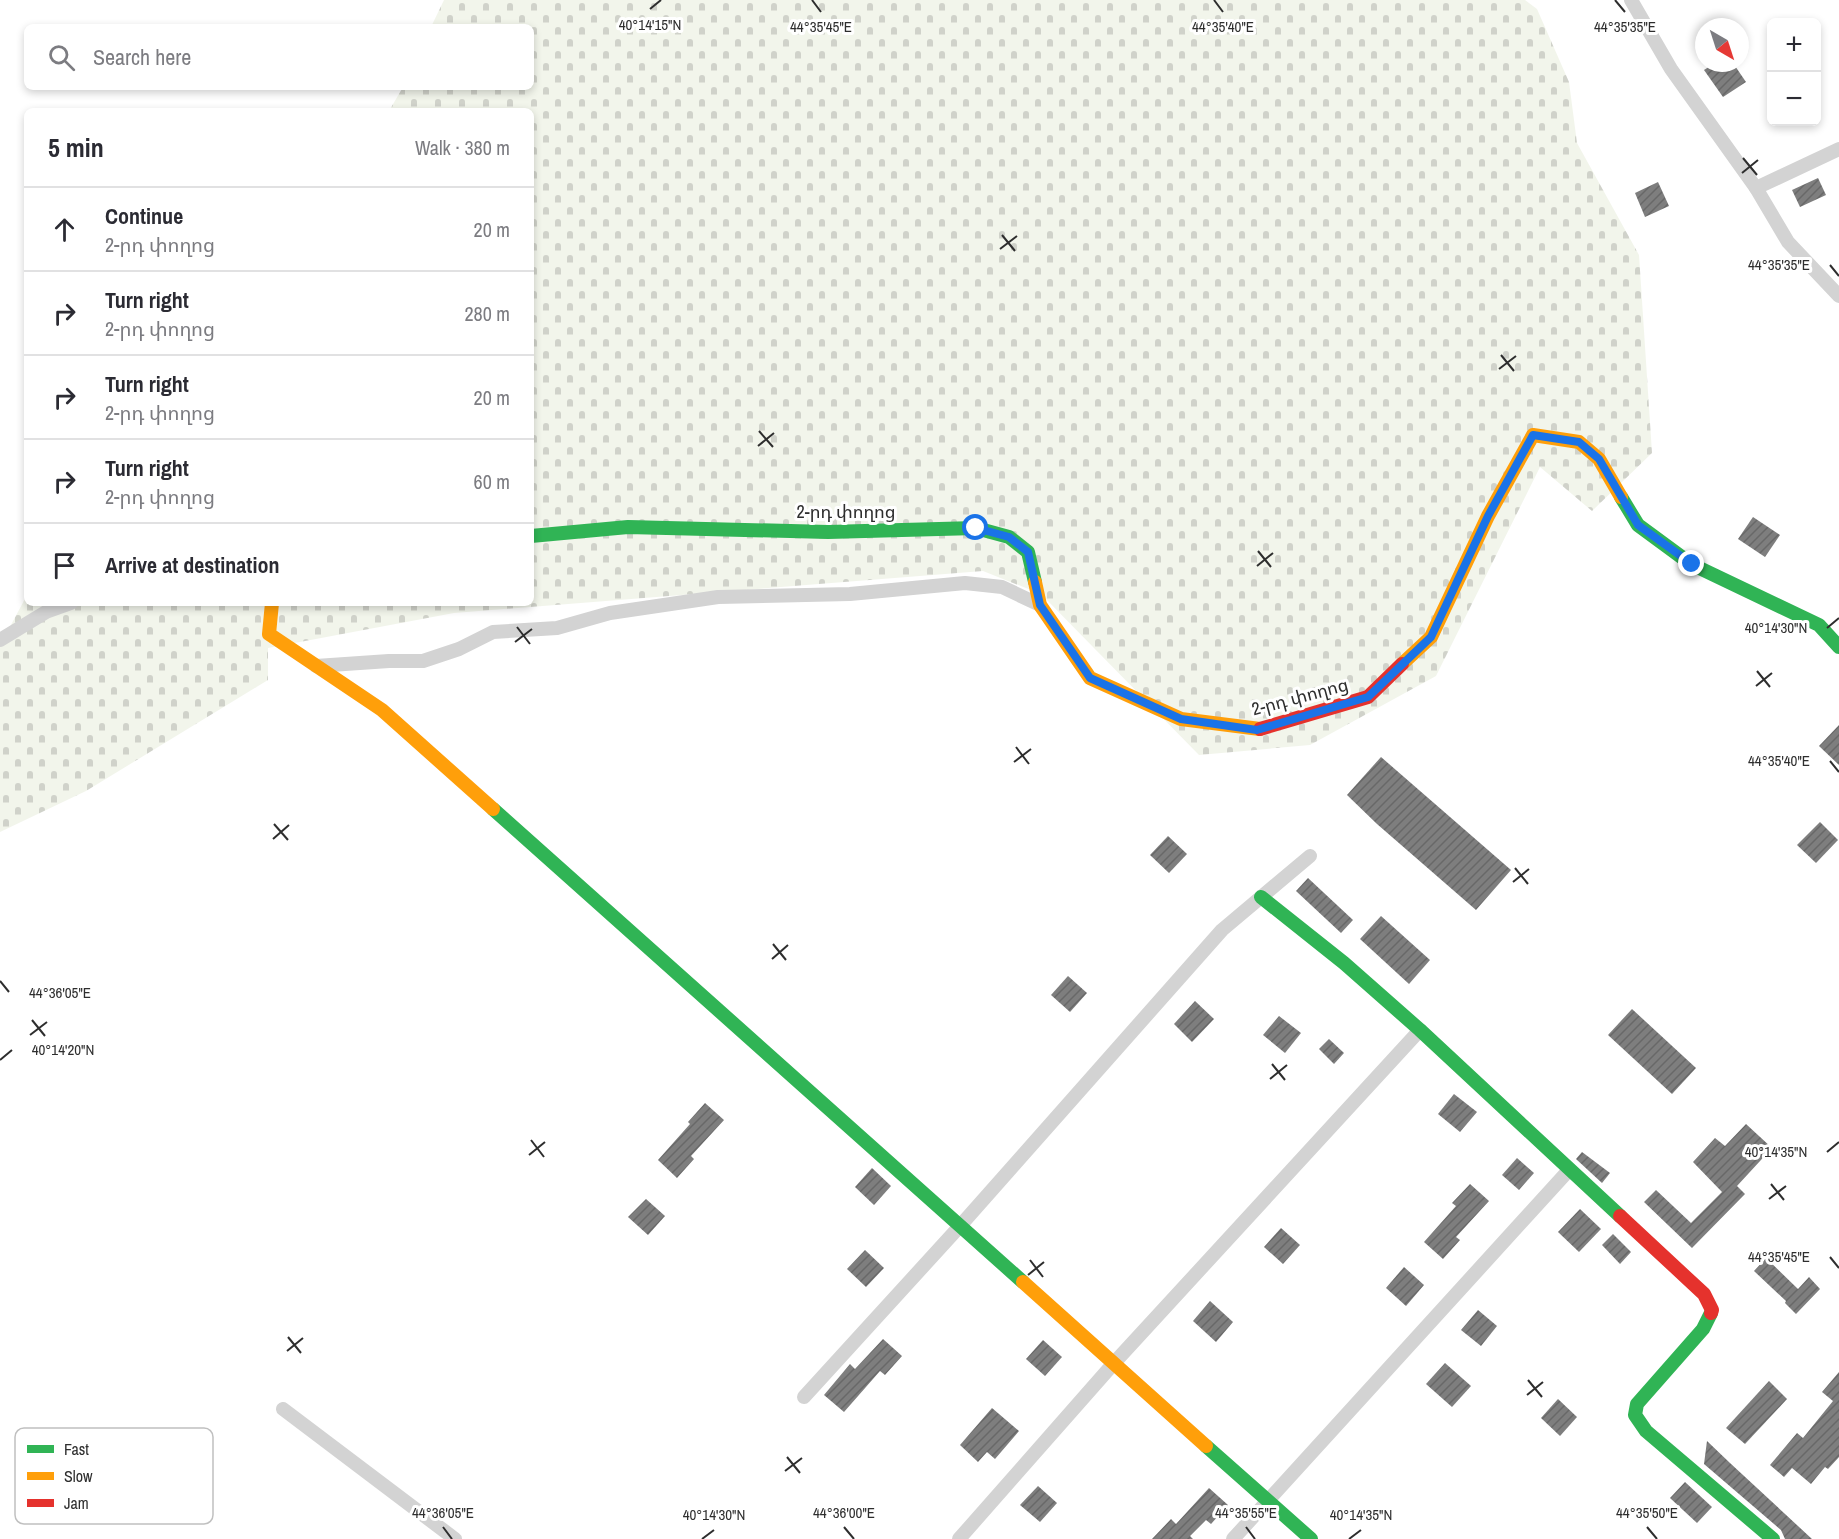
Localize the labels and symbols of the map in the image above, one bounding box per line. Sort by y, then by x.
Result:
text: 40°14'15"N [619,14,681,35]
text: 44°35'45"E [790,16,852,37]
text: 44°35'40"E [1192,16,1254,37]
text: 44°35'35"E [1594,16,1656,37]
north arrow [1695,18,1749,72]
text: 44°35'35"E [1748,254,1810,275]
street label: 2-րդ փողոց [797,499,895,524]
route start [962,514,988,540]
route end [1678,550,1704,576]
text: 40°14'30"N [1745,617,1807,638]
street label: 2-րդ փողոց [1249,672,1351,721]
text: 44°35'40"E [1748,750,1810,771]
text: 44°36'05"E [29,982,91,1003]
text: 40°14'20"N [32,1039,94,1060]
text: 40°14'35"N [1745,1141,1807,1162]
text: 44°35'45"E [1748,1246,1810,1267]
legend [15,1428,213,1524]
text: Fast [64,1438,89,1460]
text: Slow [64,1465,93,1487]
text: Jam [64,1492,89,1514]
text: 44°36'05"E [412,1502,474,1523]
text: 44°36'00"E [813,1502,875,1523]
text: 44°35'55"E [1215,1502,1277,1523]
text: 44°35'50"E [1616,1502,1678,1523]
text: 40°14'30"N [683,1504,745,1525]
text: 40°14'35"N [1330,1504,1392,1525]

